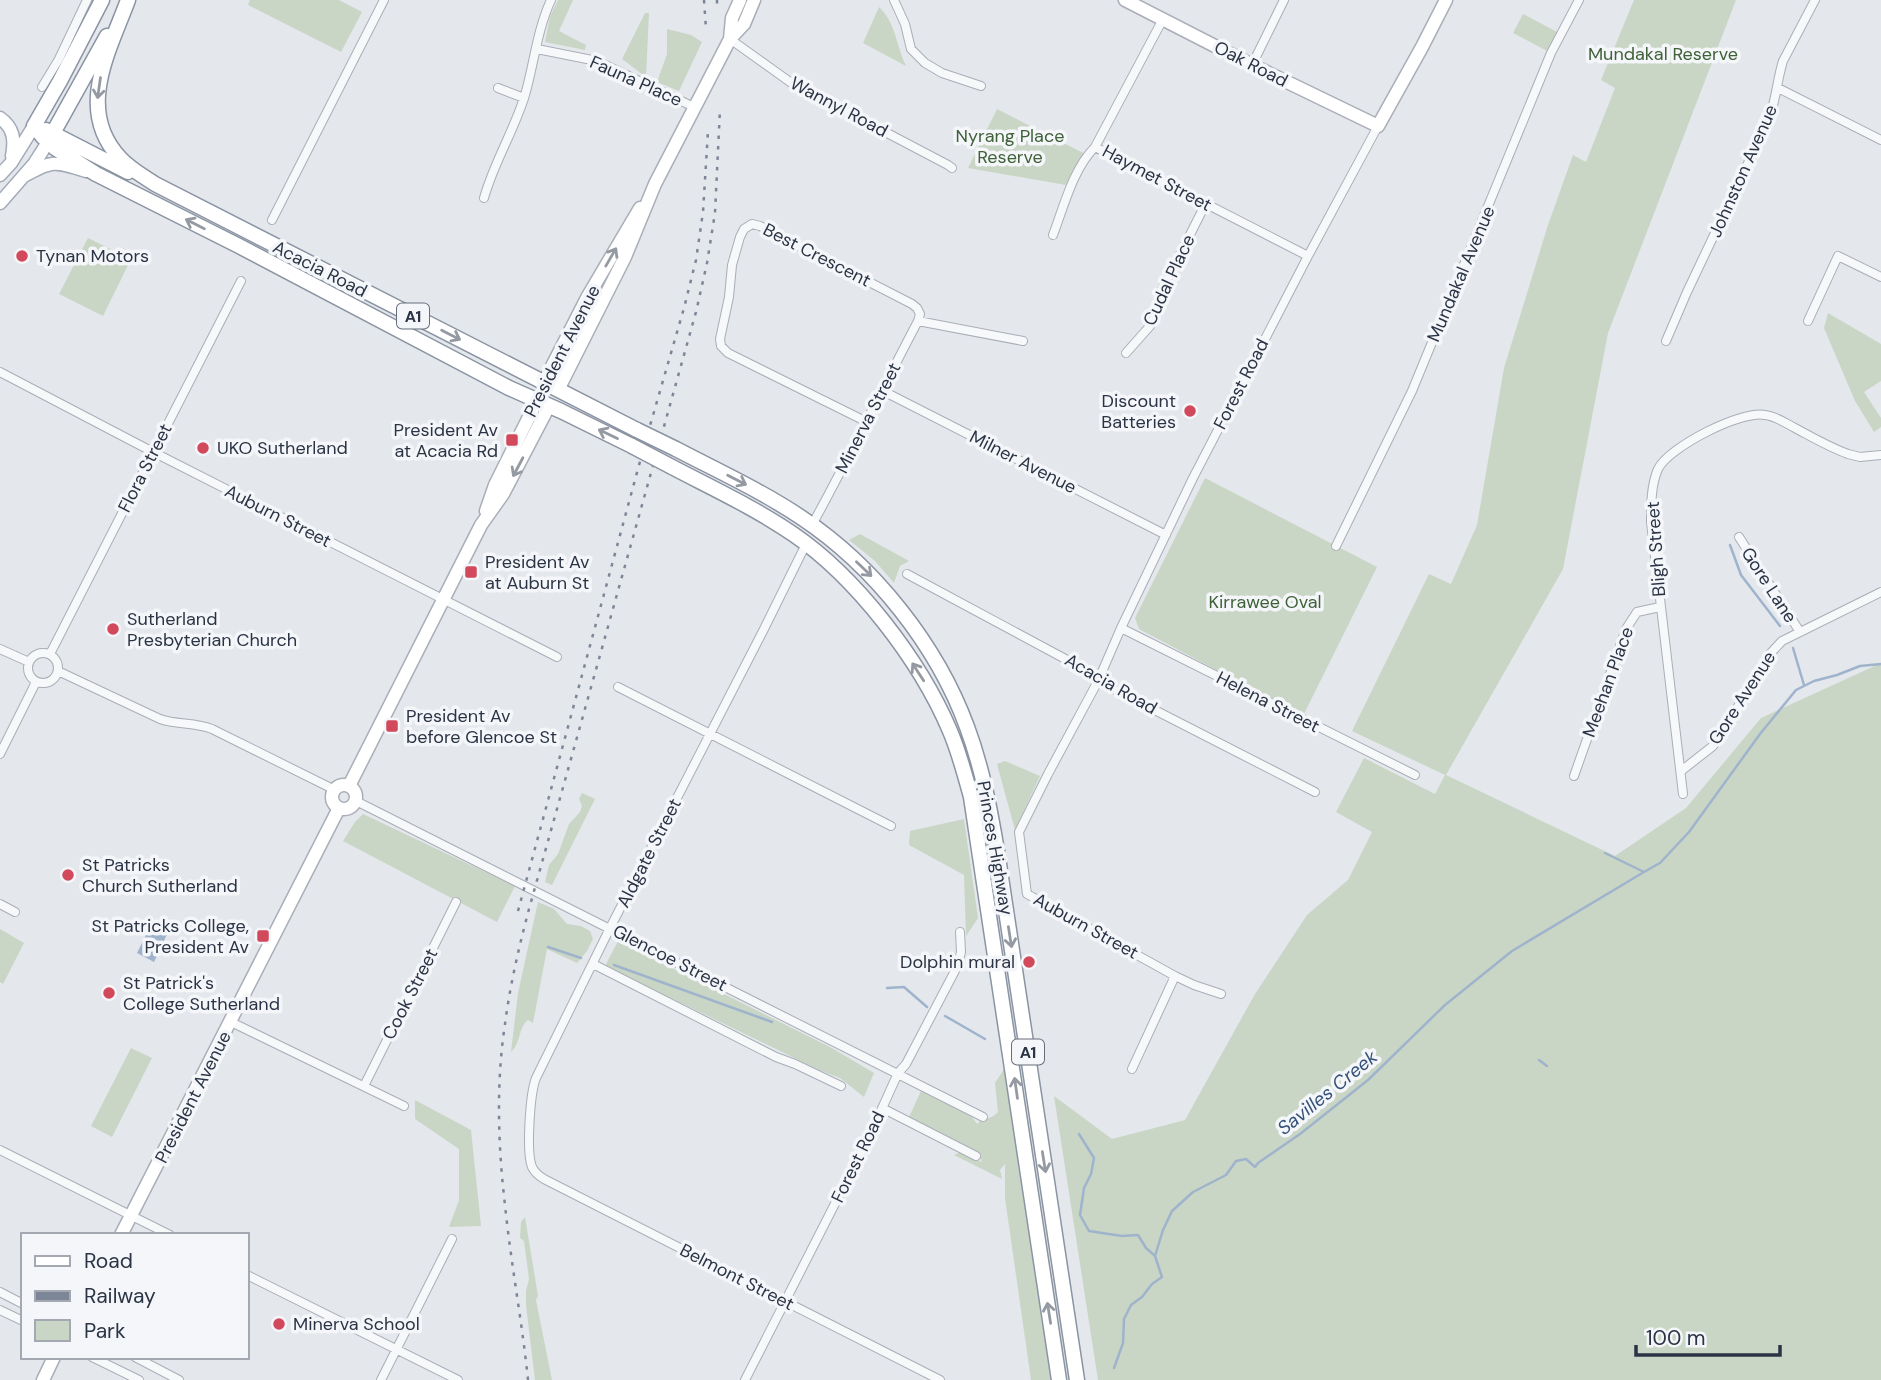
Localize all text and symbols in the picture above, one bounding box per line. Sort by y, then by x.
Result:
street label: Oak Road [1210,35,1292,93]
park label: Mundakal Reserve [1588,42,1738,66]
street label: Fauna Place [586,50,686,112]
street label: Wannyl Road [786,71,892,143]
one-way arrow [92,76,105,99]
street label: Johnston Avenue [1703,101,1783,241]
park label: Nyrang Place Reserve [956,124,1064,169]
street label: Haymet Street [1098,139,1216,217]
street label: Mundakal Avenue [1422,202,1500,346]
one-way arrow [185,217,206,231]
street label: Best Crescent [759,218,875,292]
street label: Cudal Place [1137,231,1201,329]
street label: Acacia Road [269,235,371,303]
place label: Tynan Motors [36,244,149,268]
one-way arrow [605,247,618,268]
marker: Tynan Motors [14,248,30,264]
street label: President Avenue [518,281,606,421]
road number: A1 [397,304,429,328]
one-way arrow [440,329,461,343]
street label: Forest Road [1208,335,1274,433]
street label: Minerva Street [830,359,906,477]
place label: Discount Batteries [1101,389,1176,434]
marker: Discount Batteries [1182,403,1198,419]
place label: President Av at Acacia Rd [393,418,499,463]
street label: Flora Street [112,420,178,516]
street label: Milner Avenue [966,425,1080,499]
one-way arrow [598,427,619,441]
marker: President Av at Acacia Rd [504,432,520,448]
place label: UKO Sutherland [217,436,348,460]
marker: UKO Sutherland [195,440,211,456]
one-way arrow [510,456,524,477]
one-way arrow [726,474,746,488]
street label: Auburn Street [221,479,335,553]
street label: Bligh Street [1641,501,1671,597]
street label: Gore Lane [1736,543,1802,627]
place label: President Av at Auburn St [485,550,590,595]
one-way arrow [855,560,872,577]
marker: President Av at Auburn St [463,564,479,580]
park label: Kirrawee Oval [1208,590,1322,614]
place label: Sutherland Presbyterian Church [127,607,297,652]
marker: Sutherland Presbyterian Church [105,621,121,637]
street label: Meehan Place [1577,624,1639,740]
street label: Gore Avenue [1703,647,1781,749]
street label: Acacia Road [1061,648,1161,720]
one-way arrow [911,663,925,682]
street label: Helena Street [1212,666,1324,738]
place label: President Av before Glencoe St [406,704,557,749]
marker: President Av before Glencoe St [384,718,400,734]
street label: Princes Highway [971,779,1019,917]
street label: Aldgate Street [611,794,687,912]
place label: St Patricks Church Sutherland [82,853,238,898]
marker: St Patricks Church Sutherland [60,867,76,883]
street label: Auburn Street [1029,887,1143,965]
place label: St Patricks College, President Av [91,914,250,959]
street label: Glencoe Street [609,919,731,997]
one-way arrow [1004,925,1017,948]
marker: St Patricks College, President Av [255,928,271,944]
street label: Cook Street [377,944,443,1044]
place label: Dolphin mural [900,950,1015,974]
marker: Dolphin mural [1021,954,1037,970]
place label: St Patrick's College Sutherland [123,971,280,1016]
marker: St Patrick's College Sutherland [101,985,117,1001]
street label: President Avenue [149,1027,237,1167]
road number: A1 [1012,1040,1044,1064]
water label: Savilles Creek [1272,1044,1383,1141]
one-way arrow [1009,1077,1022,1099]
street label: Forest Road [826,1107,890,1207]
one-way arrow [1038,1150,1051,1173]
legend [21,1233,248,1359]
street label: Belmont Street [676,1238,798,1316]
text: Road [84,1247,133,1275]
text: Railway [84,1282,156,1310]
one-way arrow [1042,1302,1055,1324]
place label: Minerva School [293,1312,420,1336]
scale bar [1636,1314,1780,1358]
marker: Minerva School [271,1316,287,1332]
text: Park [84,1317,126,1345]
text: 100 m [1646,1324,1706,1352]

